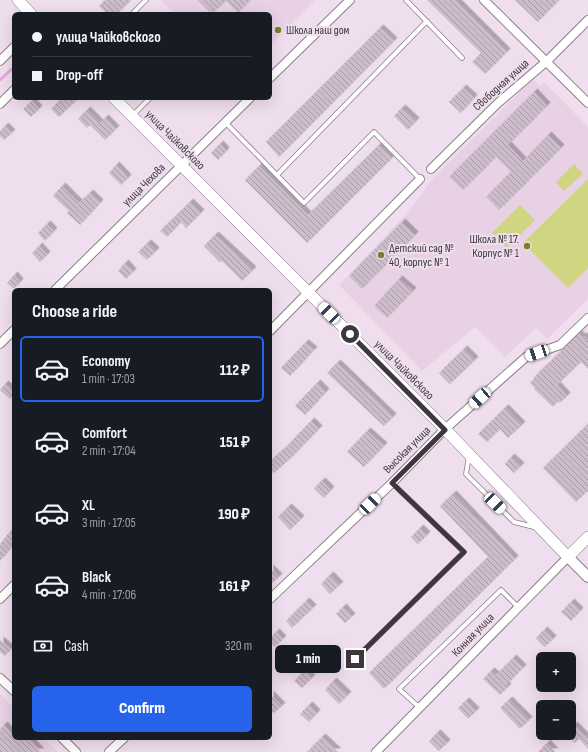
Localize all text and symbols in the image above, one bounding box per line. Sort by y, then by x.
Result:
place label: Школа наш дом [286,23,350,38]
marker: Школа наш дом [273,25,283,35]
text: улица Чайковского [56,28,161,47]
street label: Свободная улица [470,56,532,114]
text: Drop-off [56,66,103,85]
street label: улица Чайковского [142,107,208,173]
street label: улица Чехова [119,160,169,210]
place label: Школа № 17. Корпус № 1 [469,232,520,261]
place label: Детский сад № 40, корпус № 1 [389,241,454,270]
marker: Школа № 17. Корпус № 1 [522,241,532,251]
marker: Детский сад № 40, корпус № 1 [376,250,386,260]
car [316,300,342,326]
text: Choose a ride [32,301,117,322]
route start [341,325,359,343]
street label: улица Чайковского [371,337,437,403]
car [524,343,550,363]
icon: car [34,351,70,387]
text: Economy [82,352,131,371]
text: 112 ₽ [220,361,250,380]
text: 1 min · 17:03 [82,371,135,387]
car [467,386,493,410]
icon: car [34,423,70,459]
street label: Высокая улица [380,423,434,477]
text: Comfort [82,424,127,443]
text: 151 ₽ [220,433,250,452]
text: 2 min · 17:04 [82,443,136,459]
car [482,490,508,516]
car [357,491,383,517]
icon: car [34,495,70,531]
text: XL [82,496,95,515]
text: 190 ₽ [218,505,250,524]
text: 3 min · 17:05 [82,515,136,531]
icon: car [34,567,70,603]
text: Black [82,568,111,587]
text: 161 ₽ [219,577,250,596]
text: 4 min · 17:06 [82,587,136,603]
street label: Конная улица [449,610,498,660]
icon: cash [32,635,54,657]
text: Cash [64,637,89,656]
text: 320 m [225,638,252,654]
callout: 1 min [275,645,341,673]
route end [346,650,364,668]
text: 1 min [296,651,320,667]
map controls [536,652,576,740]
button: + [536,652,576,692]
button: Confirm [32,686,252,732]
button: − [536,700,576,740]

